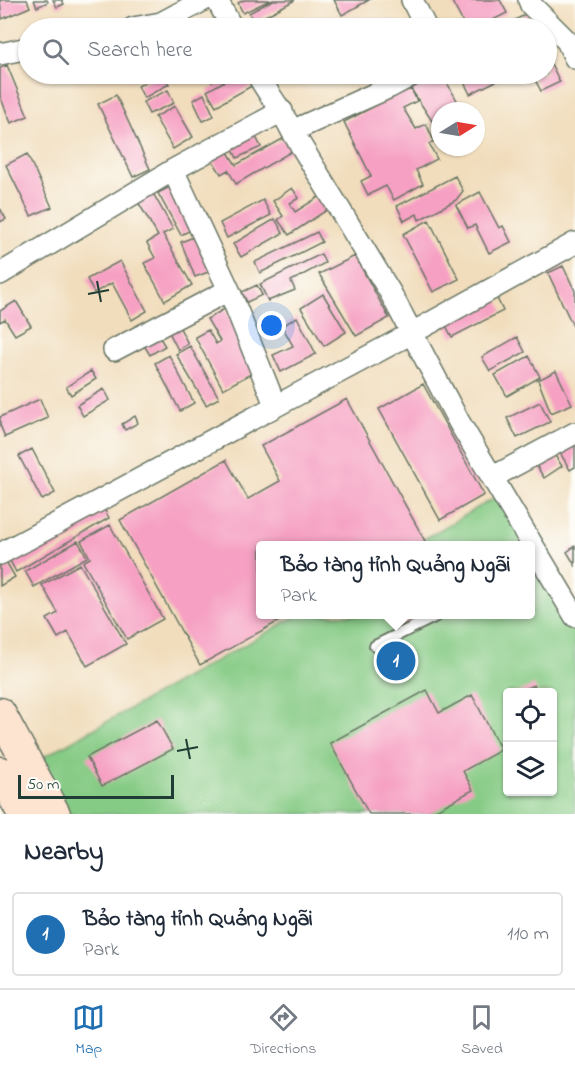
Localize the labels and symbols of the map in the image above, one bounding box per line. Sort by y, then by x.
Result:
north arrow [431,102,485,156]
your location [257,311,286,340]
pin: 1 [376,638,416,684]
scale bar [18,772,174,800]

